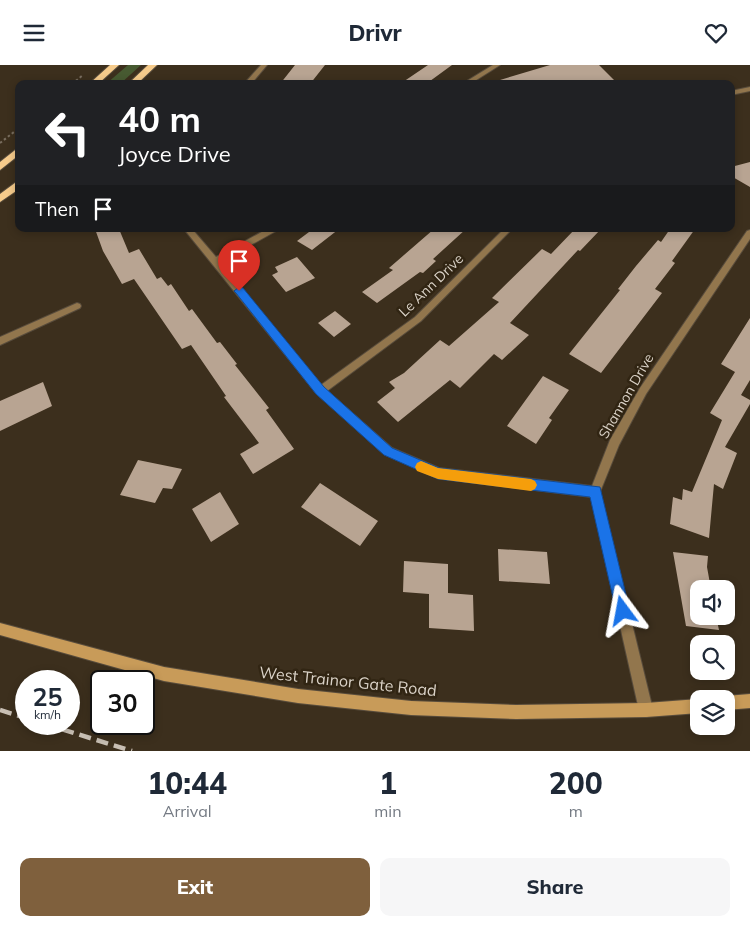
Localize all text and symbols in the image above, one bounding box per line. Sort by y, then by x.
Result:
icon: menu [20,19,48,47]
text: Drivr [348,19,402,47]
icon: heart [702,19,730,47]
text: 40 m [118,97,201,141]
icon: left [35,100,100,165]
text: Joyce Drive [118,140,231,168]
icon: arrive [89,195,117,223]
text: Then [35,197,79,221]
pin [218,240,260,291]
icon: arrive [225,247,253,275]
street label: Le Ann Drive [395,250,467,320]
street label: Shannon Drive [594,350,658,442]
map controls [690,580,735,735]
button: sound [690,580,735,625]
position arrow [596,584,648,636]
button: search [690,635,735,680]
street label: West Trainor Gate Road [258,662,438,700]
speed limit sign: 30 [90,670,155,735]
text: 25 [32,681,63,712]
button: layers [690,690,735,735]
text: km/h [34,707,61,722]
text: 10:44 [147,764,227,802]
text: 1 [379,764,397,802]
text: 200 [549,764,603,802]
text: Arrival [163,801,212,821]
text: min [374,801,402,821]
text: m [569,801,583,821]
button: Exit [20,858,370,916]
button: Share [380,858,730,916]

